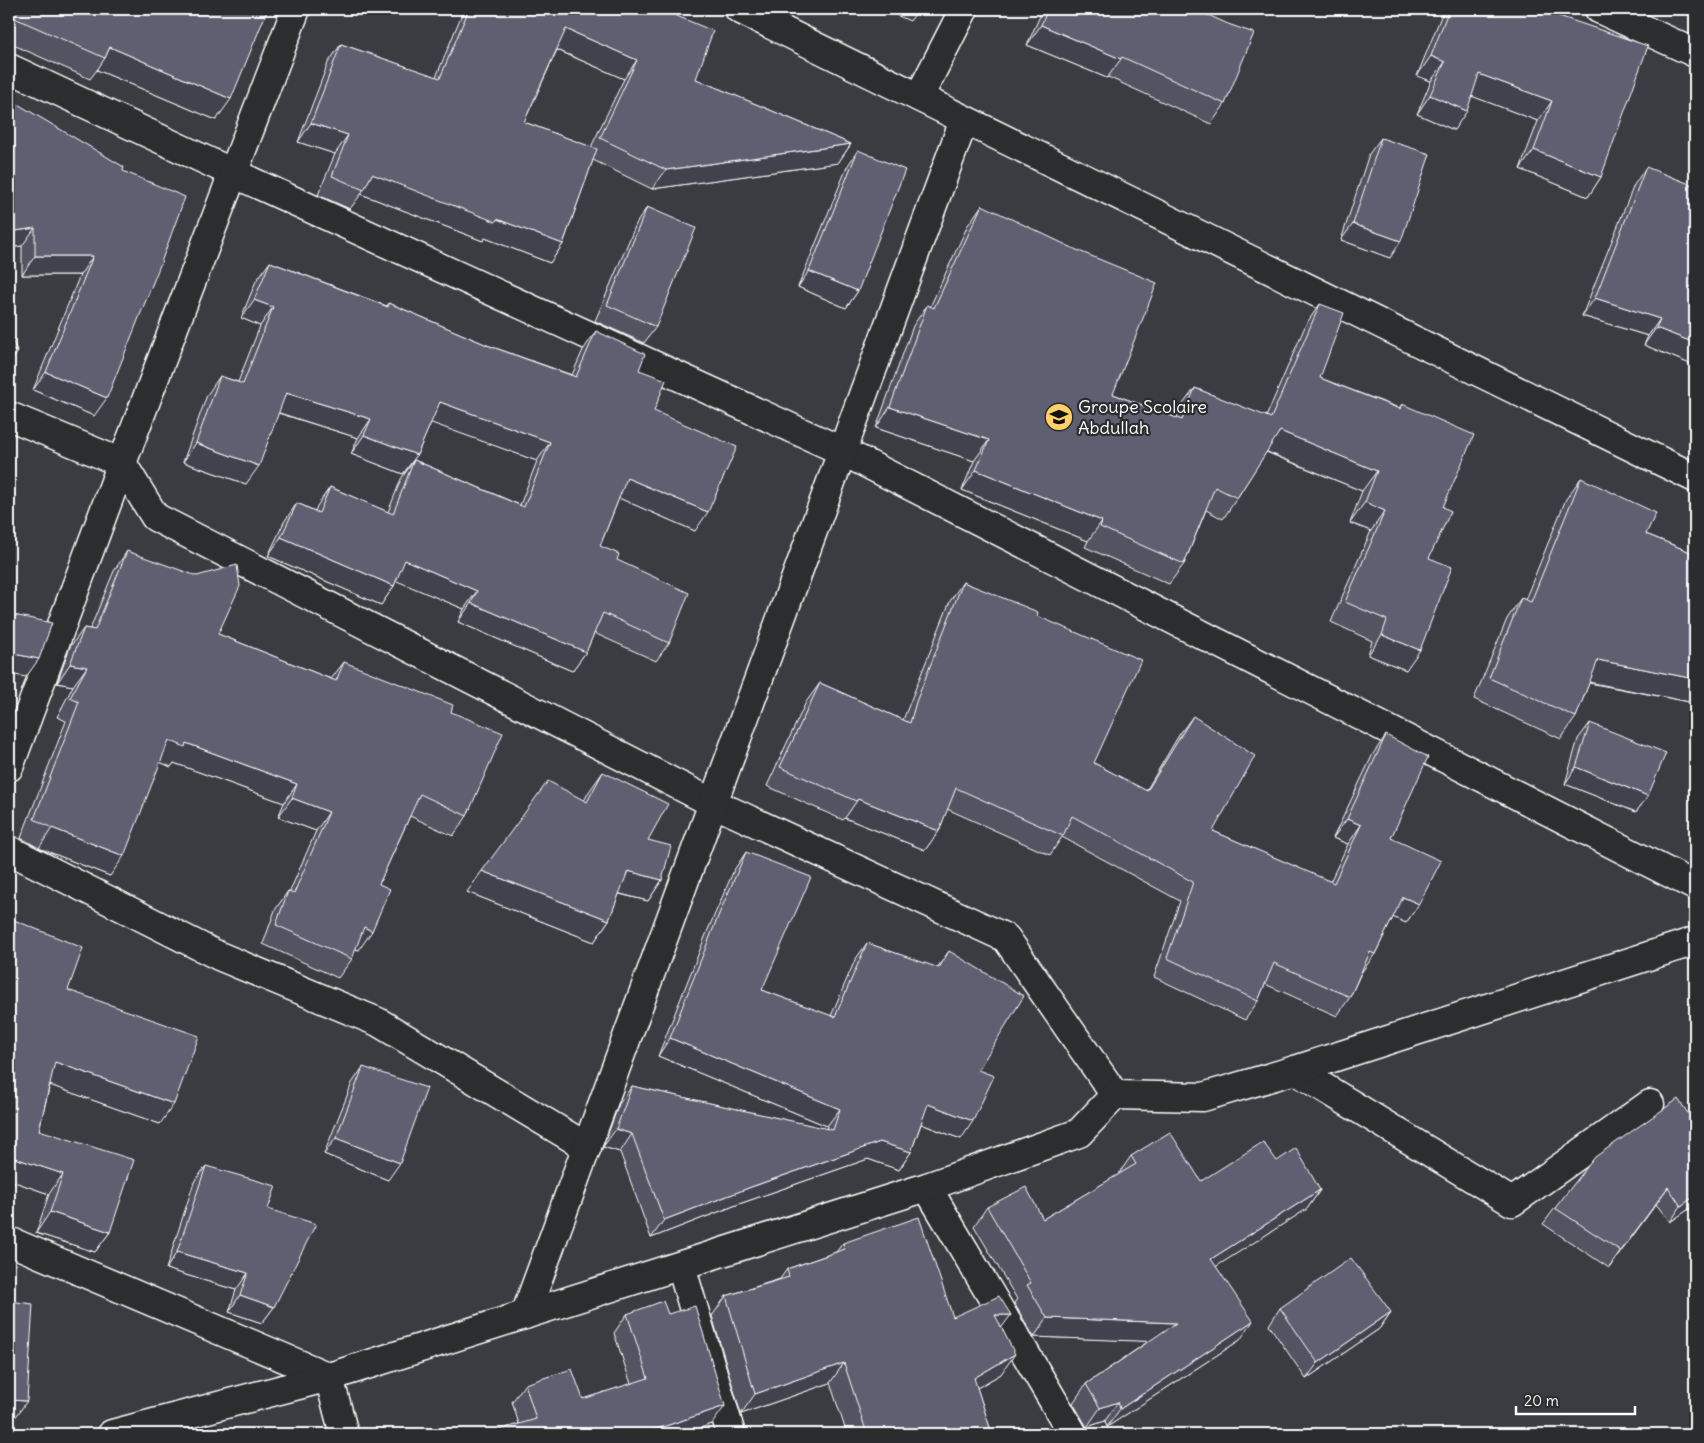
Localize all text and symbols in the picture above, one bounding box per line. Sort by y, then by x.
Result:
place label: Groupe Scolaire Abdullah [1078,395,1207,439]
school or university icon: Groupe Scolaire Abdullah [1044,402,1074,432]
scale bar [1516,1383,1635,1415]
text: 20 m [1524,1391,1559,1410]

